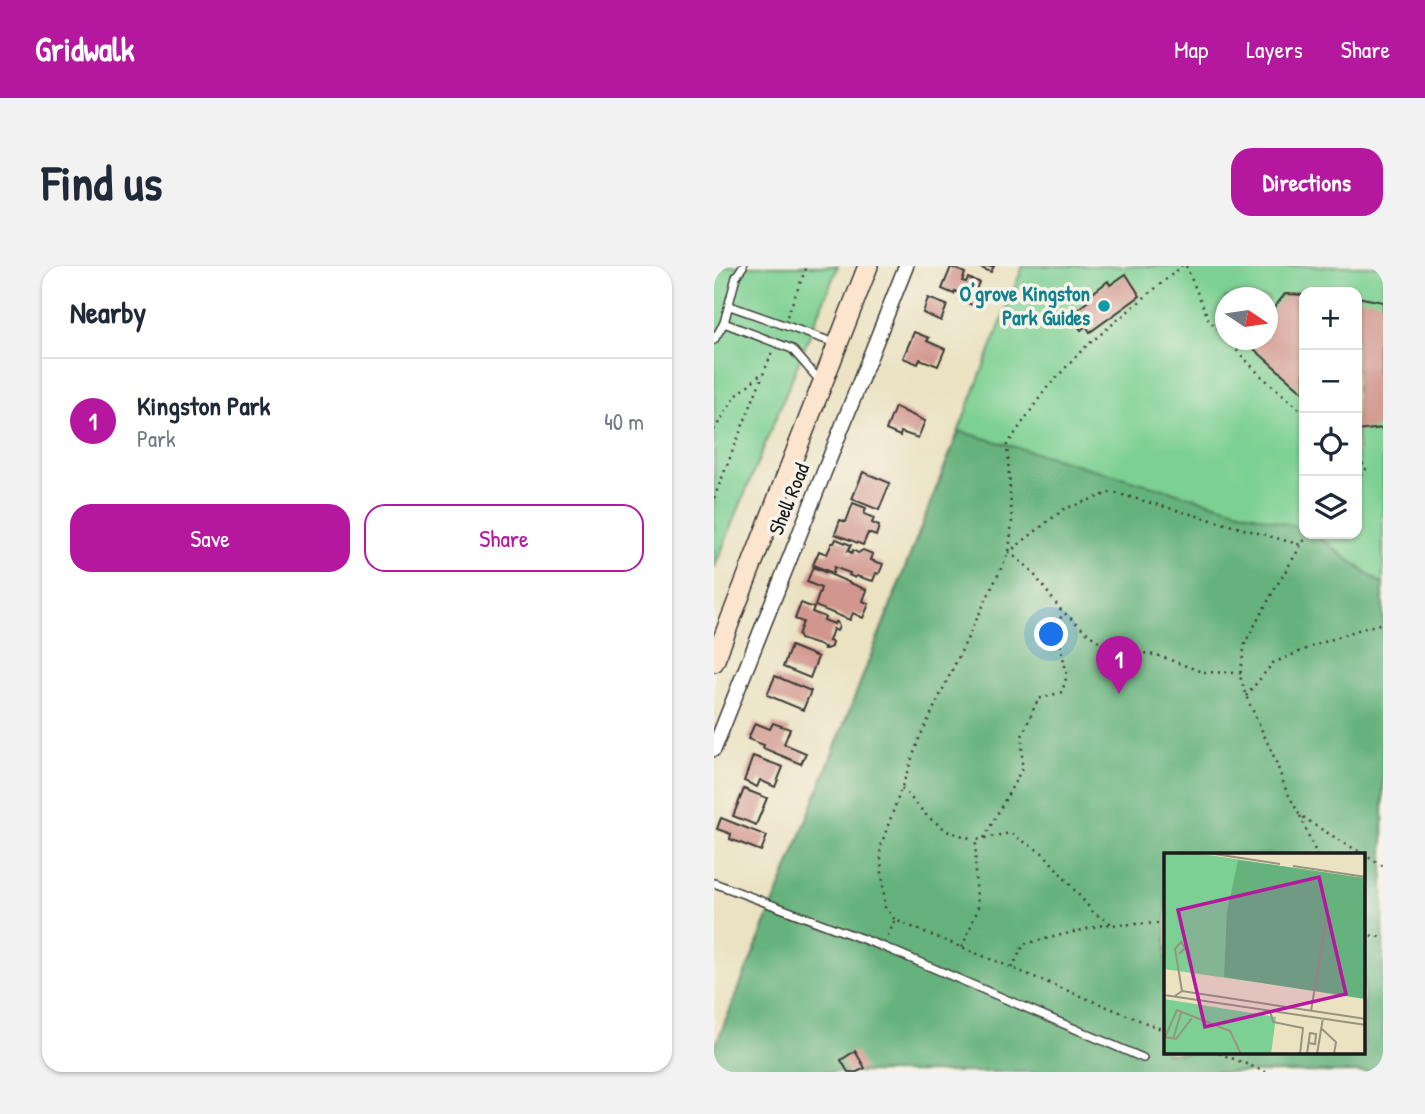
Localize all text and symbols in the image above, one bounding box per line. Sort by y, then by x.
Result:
text: Gridwalk [35,27,135,71]
text: Map [1174,33,1208,65]
text: Layers [1246,33,1303,65]
text: Share [1341,33,1390,65]
button: Directions [1231,148,1383,216]
text: Find us [42,149,162,215]
place label: O'grove Kingston Park Guides [960,279,1090,332]
north arrow [1215,287,1278,350]
map controls [1299,287,1362,539]
button: + [1299,287,1362,350]
text: Nearby [70,292,146,332]
marker: O'grove Kingston Park Guides [1096,298,1112,314]
button: − [1299,350,1362,413]
text: Kingston Park [137,388,270,423]
text: 1 [89,406,97,437]
text: 40 m [604,406,644,437]
button: locate [1299,413,1362,476]
text: Park [137,423,175,454]
street label: Shell Road [761,459,816,539]
button: layers [1299,476,1362,539]
button: Save [70,504,350,572]
button: Share [364,504,644,572]
your location [1034,617,1068,651]
pin: 1 [1096,636,1142,694]
inset map [1164,853,1366,1054]

